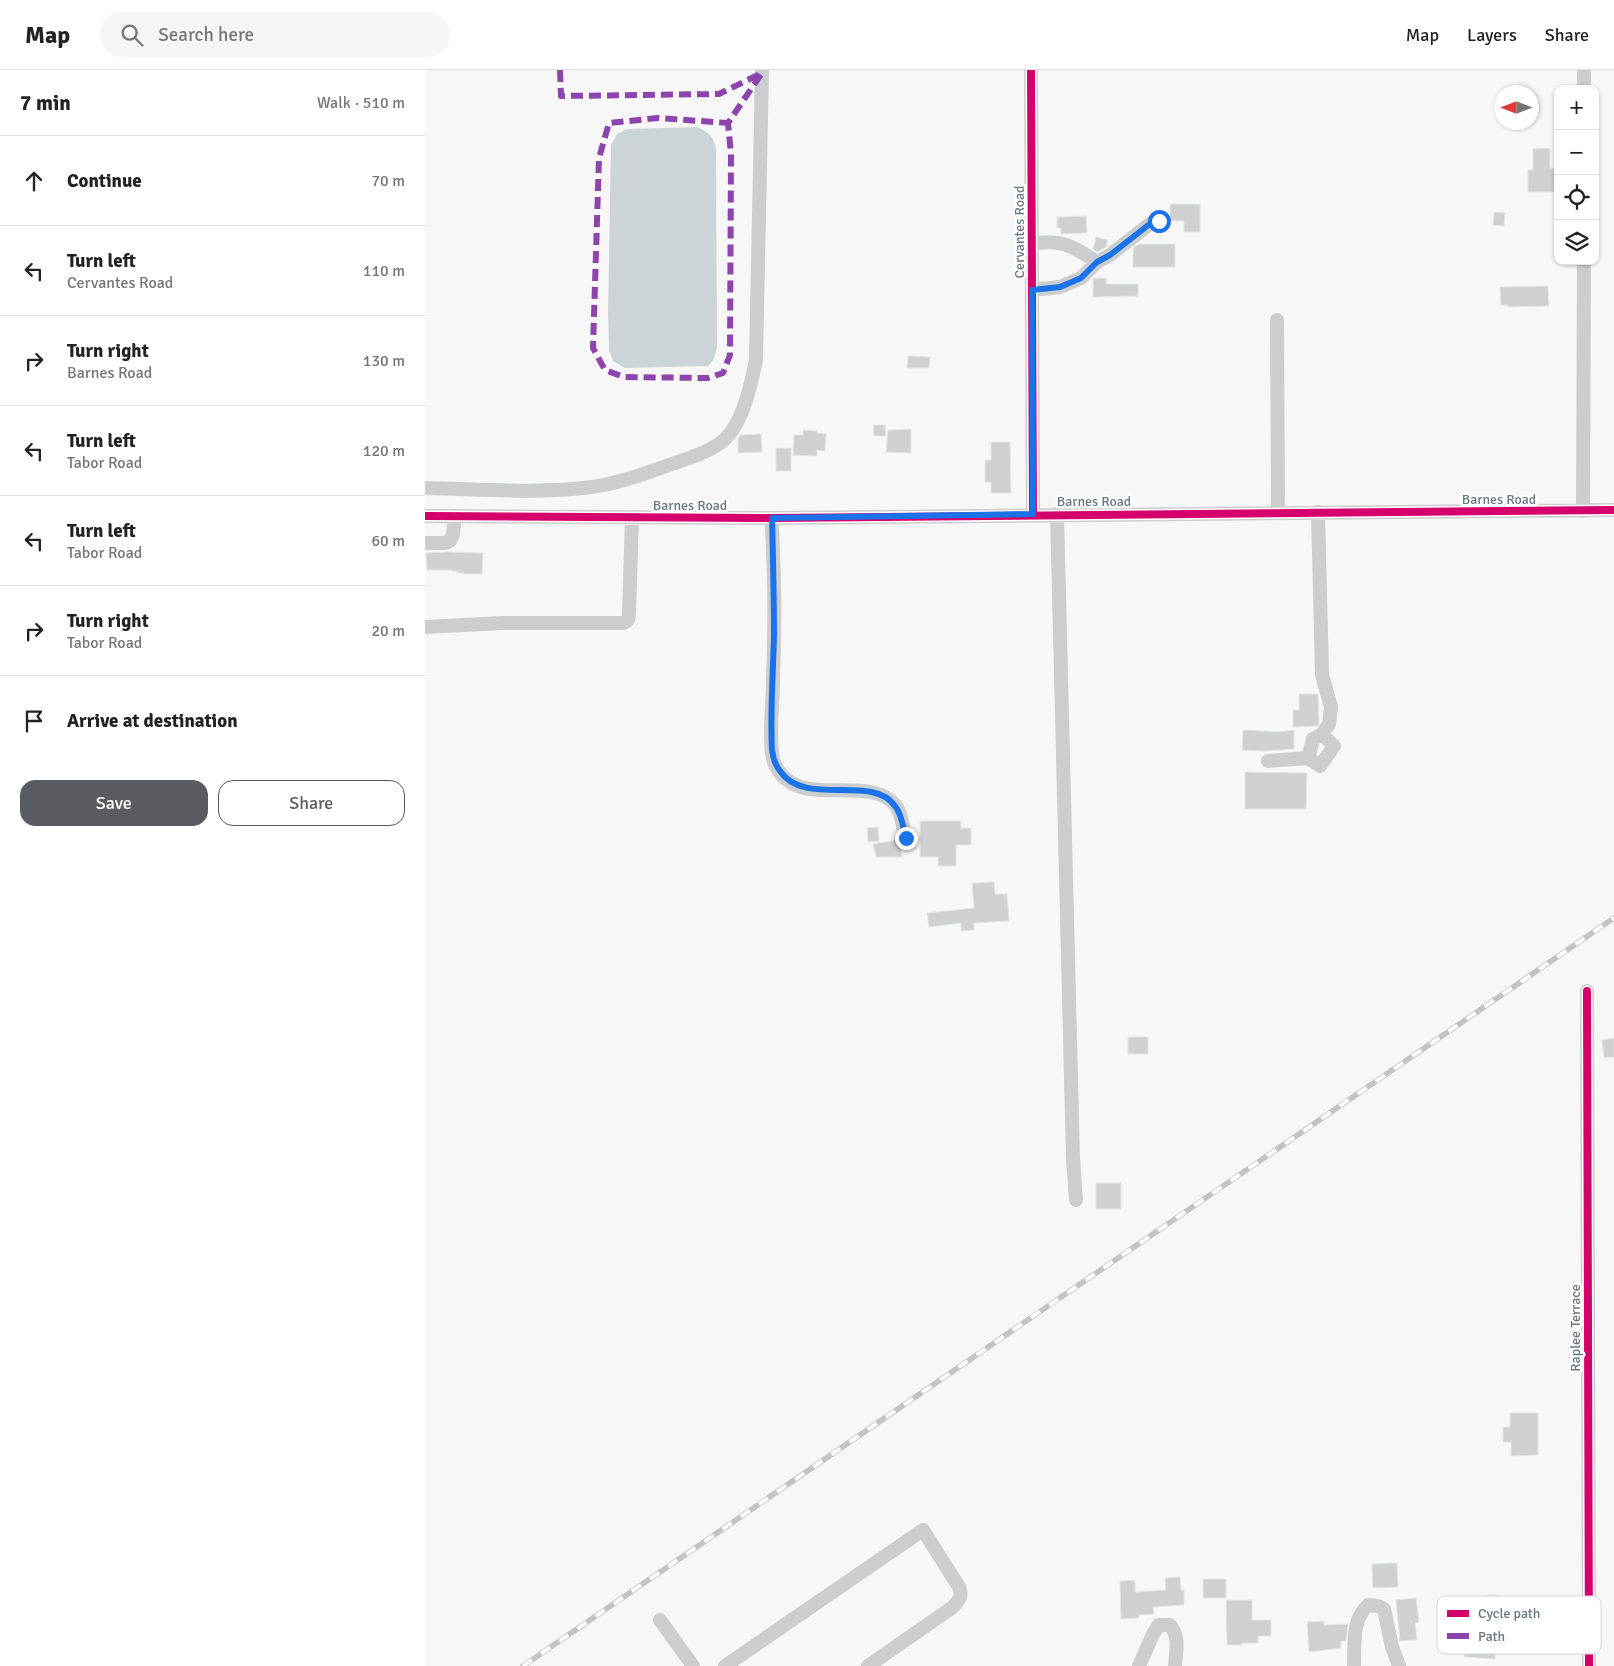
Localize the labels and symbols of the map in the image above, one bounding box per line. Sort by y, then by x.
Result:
north arrow [1494,85,1539,130]
street label: Cervantes Road [1011,186,1028,278]
route start [1148,210,1171,233]
street label: Barnes Road [1462,491,1536,508]
street label: Barnes Road [1057,493,1131,510]
street label: Barnes Road [653,497,727,514]
route end [895,827,918,850]
street label: Raplee Terrace [1567,1284,1584,1372]
legend [1437,1596,1601,1654]
text: Cycle path [1478,1605,1540,1622]
text: Path [1478,1628,1505,1645]

